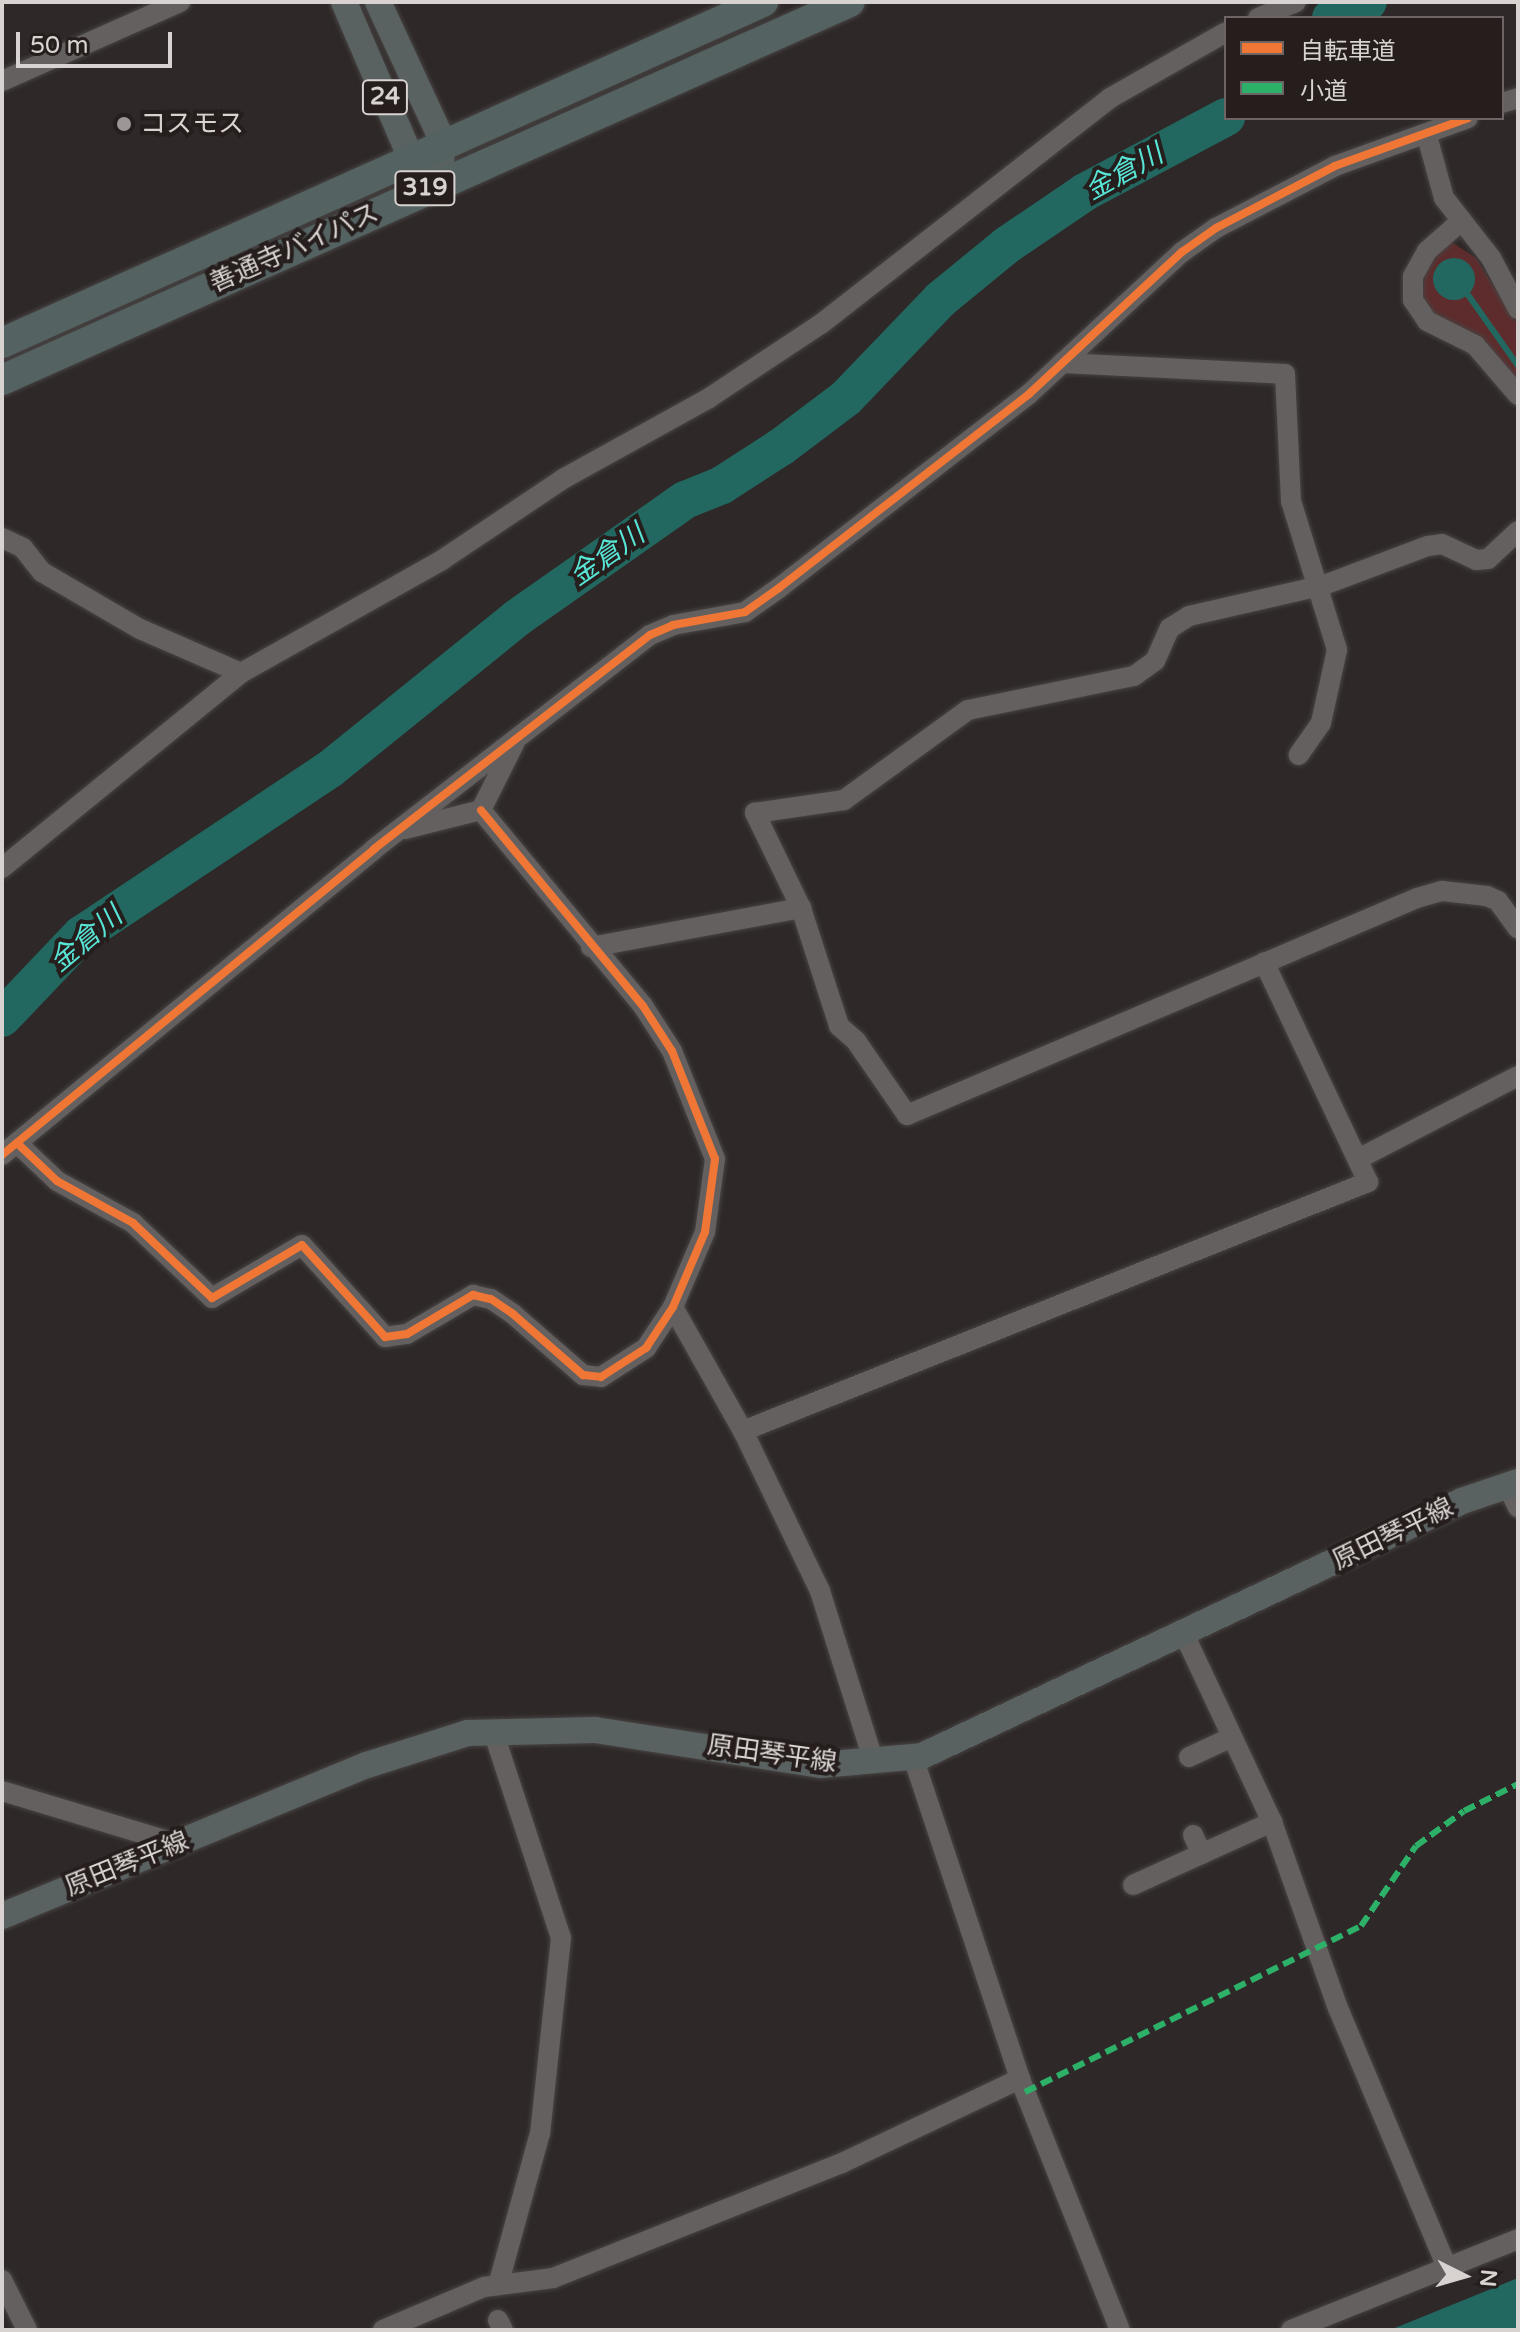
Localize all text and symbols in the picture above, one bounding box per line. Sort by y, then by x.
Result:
scale bar [20,16,176,66]
legend [1224,16,1504,120]
text: 50 m [30,31,88,60]
text: 自転車道 [1300,37,1396,66]
road number: 24 [361,77,409,117]
text: 小道 [1300,77,1348,106]
place label: コスモス [140,108,244,140]
marker: コスモス [115,115,133,133]
water label: 金倉川 [1079,137,1169,207]
road number: 319 [393,168,457,208]
street label: 善通寺バイパス [205,197,383,299]
water label: 金倉川 [563,517,651,593]
water label: 金倉川 [43,899,129,979]
street label: 原田琴平線 [1328,1491,1458,1577]
street label: 原田琴平線 [705,1730,839,1778]
street label: 原田琴平線 [61,1825,193,1903]
north arrow [1424,2236,1504,2316]
text: N [1474,2268,1502,2288]

